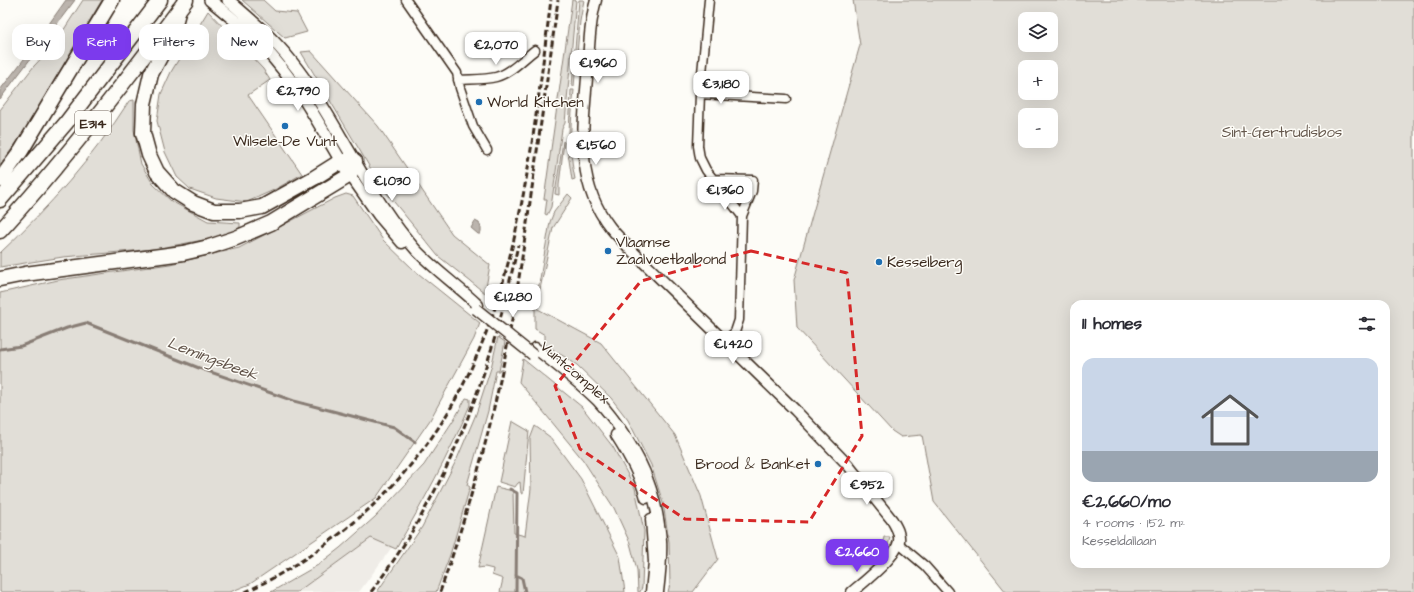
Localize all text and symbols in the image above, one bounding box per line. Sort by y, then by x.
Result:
map controls [1018,12,1058,148]
button: layers [1018,12,1058,52]
chip: Buy [12,24,65,60]
chip: Rent [73,24,131,60]
chip: Filters [139,24,209,60]
chip: New [217,24,273,60]
pin: €2,070 [463,32,529,66]
text: €2,070 [474,36,518,54]
pin: €1,960 [565,50,631,84]
text: €1,960 [579,54,617,72]
button: + [1018,60,1058,100]
pin: €3,180 [688,71,754,105]
text: €3,180 [702,75,740,93]
pin: €2,790 [265,78,331,112]
text: €2,790 [276,82,320,100]
place label: World Kitchen [487,92,584,113]
marker: World Kitchen [474,97,484,107]
button: − [1018,108,1058,148]
road number: E314 [75,111,111,135]
marker: Wilsele-De Vunt [280,121,290,131]
park label: Sint-Gertrudisbos [1222,122,1343,143]
place label: Wilsele-De Vunt [233,131,337,152]
pin: €1,560 [563,132,629,166]
text: €1,560 [576,136,616,154]
pin: €1,030 [359,168,425,202]
text: €1,030 [373,172,411,190]
pin: €1,360 [692,177,758,211]
text: €1,360 [706,181,744,199]
place label: Vlaamse Zaalvoetbalbond [616,232,727,270]
marker: Vlaamse Zaalvoetbalbond [603,246,613,256]
place label: Kesselberg [887,252,963,274]
marker: Kesselberg [874,257,884,267]
pin: €1,280 [480,284,546,318]
text: €1,280 [494,288,532,306]
text: 11 homes [1082,312,1142,336]
icon: filters [1356,313,1378,335]
pin: €1,420 [700,331,766,365]
water label: Lemingsbeek [164,332,262,388]
text: €1,420 [714,335,752,353]
street label: Vuntcomplex [535,336,615,409]
icon: home [1194,384,1266,456]
place label: Brood & Banket [695,454,810,475]
marker: Brood & Banket [813,459,823,469]
pin: €952 [843,472,891,506]
text: €952 [850,476,884,494]
text: €2,660/mo [1082,490,1171,514]
text: 4 rooms · 152 m² [1082,514,1185,532]
text: Kesseldallaan [1082,532,1156,550]
pin: €2,660 [824,539,890,573]
text: €2,660 [835,543,879,561]

